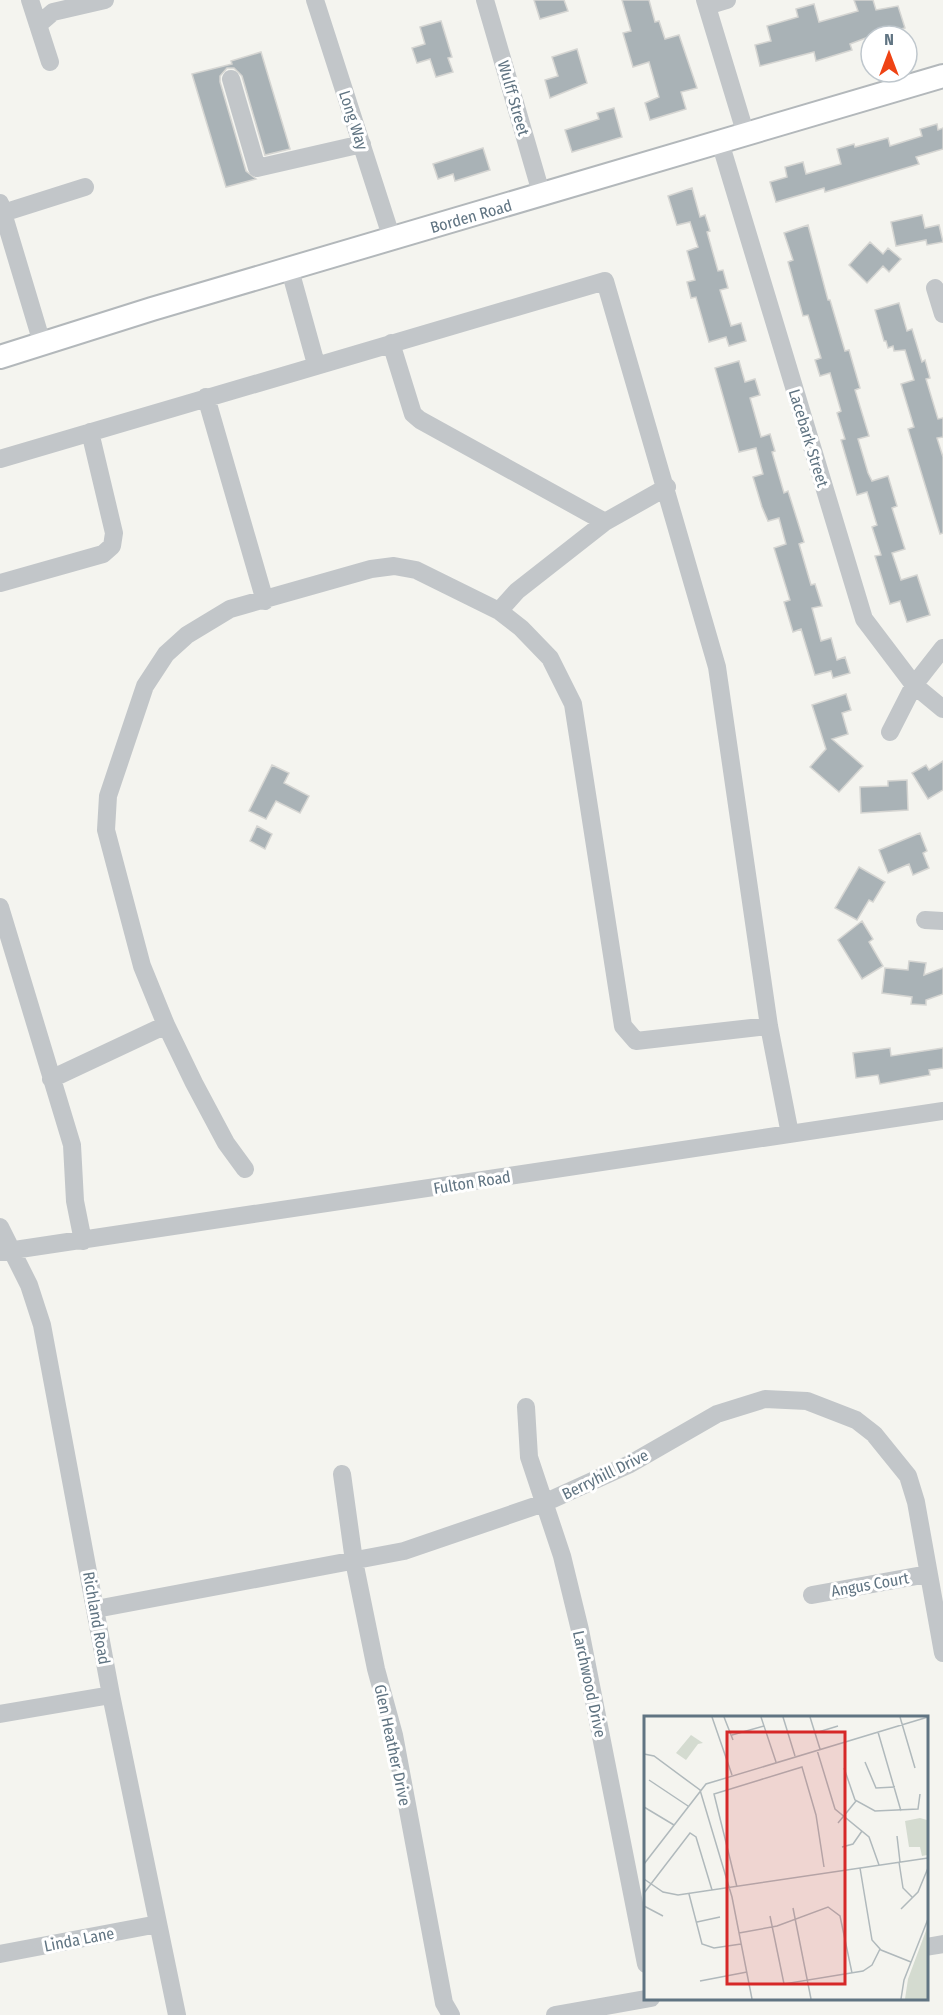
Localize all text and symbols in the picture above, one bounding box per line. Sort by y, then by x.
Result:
north arrow [859,24,919,84]
text: N [884,30,894,49]
street label: Wulff Street [494,58,534,139]
street label: Long Way [335,88,372,153]
street label: Borden Road [428,196,514,237]
street label: Lacebark Street [785,387,833,490]
street label: Fulton Road [432,1167,512,1198]
street label: Berryhill Drive [559,1445,651,1503]
street label: Angus Court [830,1568,911,1601]
street label: Richland Road [79,1570,114,1666]
street label: Larchwood Drive [569,1629,610,1739]
street label: Glen Heather Drive [370,1683,415,1808]
inset map [644,1716,928,2000]
street label: Linda Lane [42,1923,116,1956]

